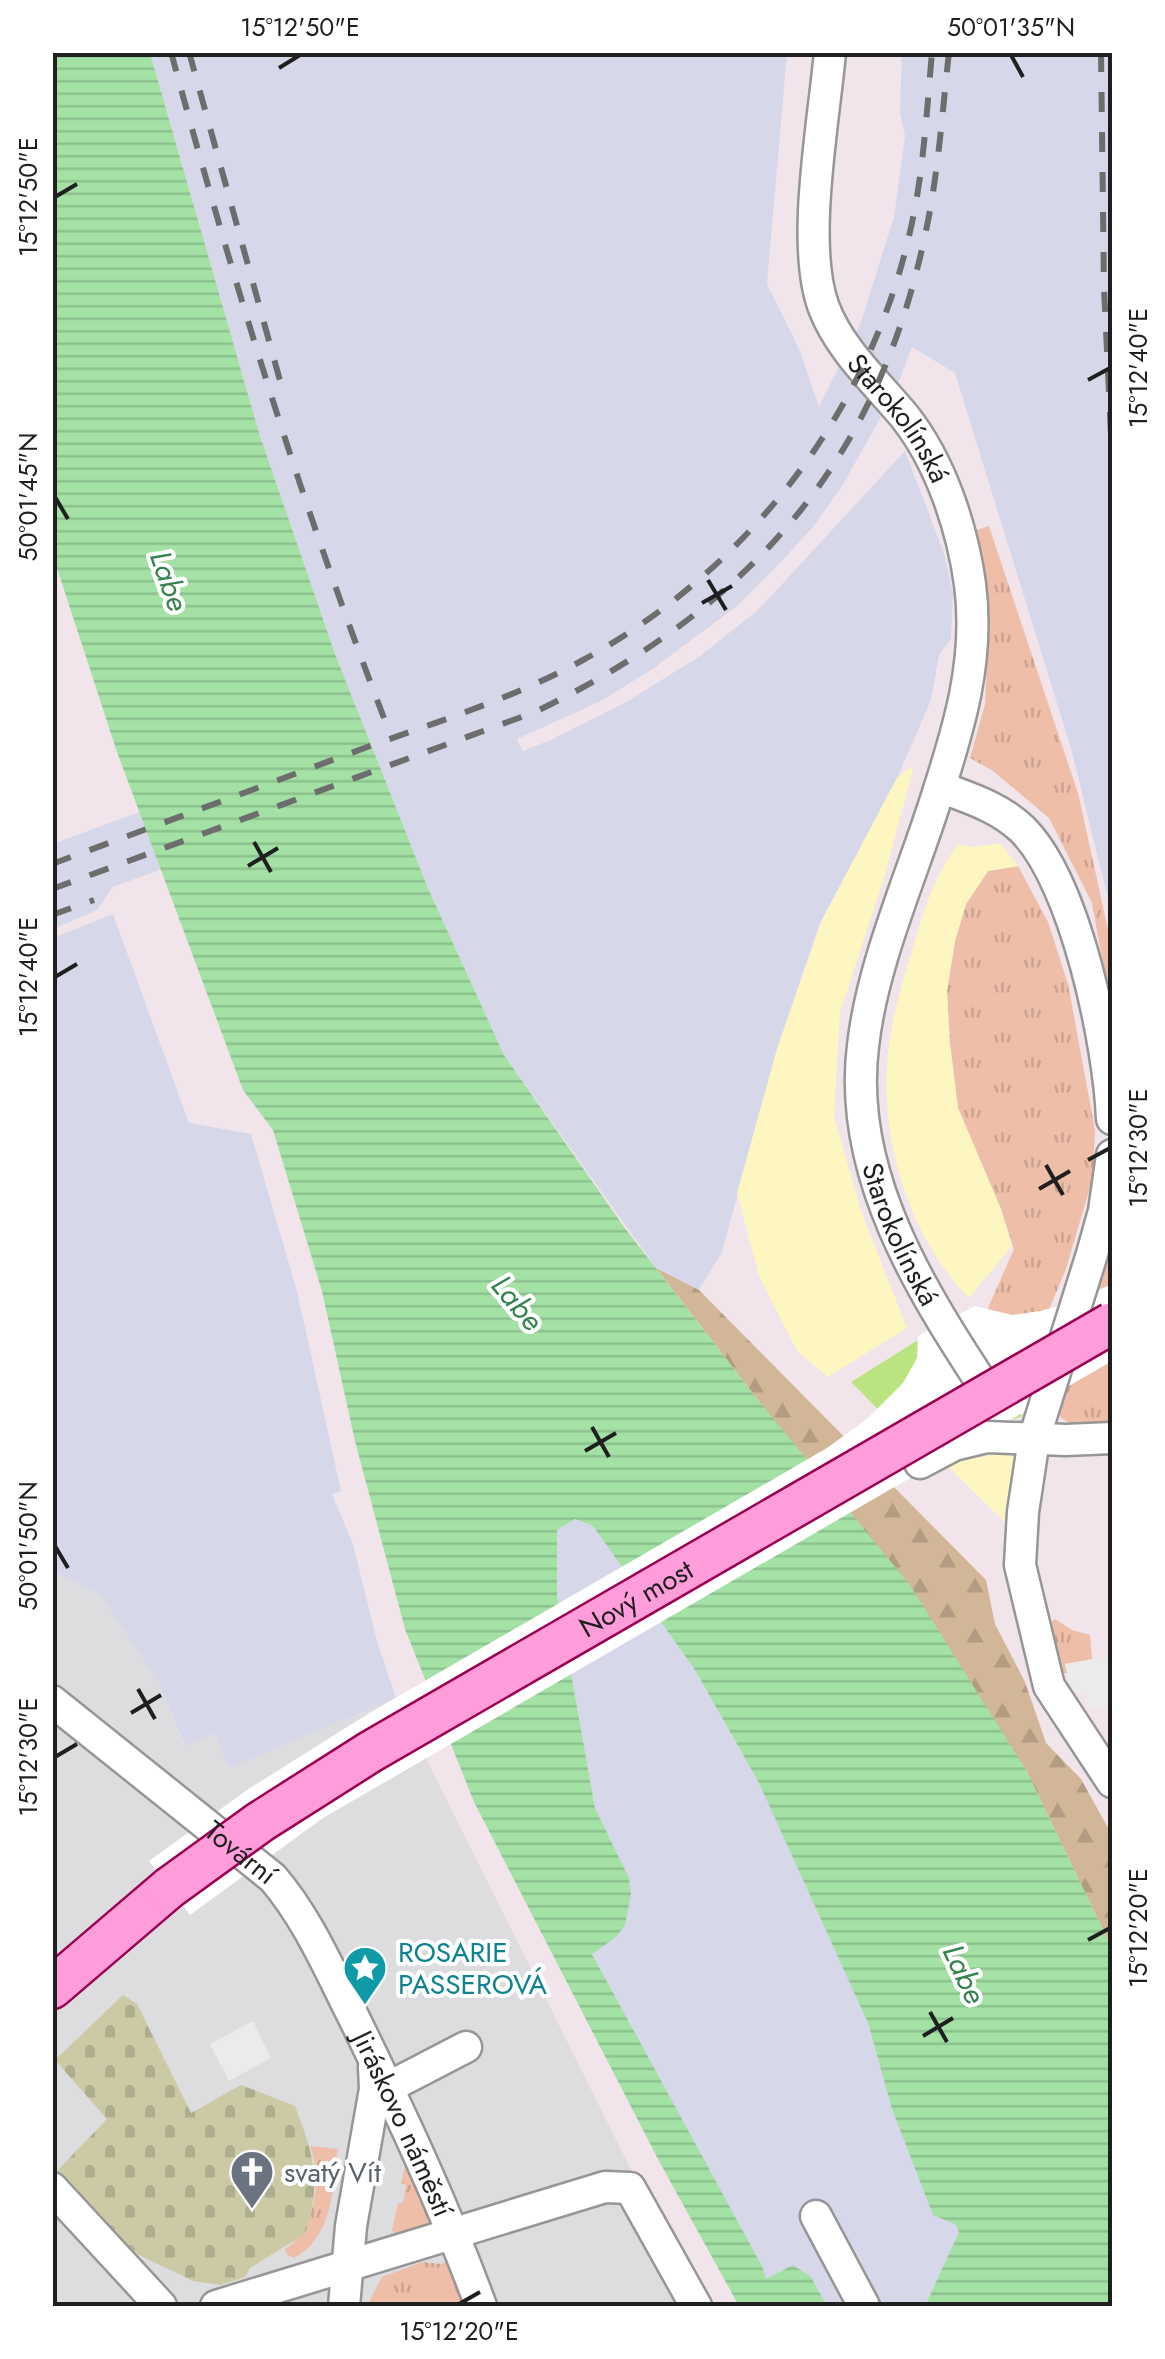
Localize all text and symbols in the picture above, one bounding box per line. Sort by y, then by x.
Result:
text: 15°12'50"E [240,9,360,45]
text: 50°01'35"N [947,9,1075,45]
text: 15°12'50"E [10,137,46,257]
text: 15°12'40"E [1120,308,1156,428]
street label: Starokolínská [837,345,960,490]
text: 50°01'45"N [10,432,46,562]
water label: Labe [139,545,200,617]
text: 15°12'40"E [10,917,46,1037]
text: 15°12'30"E [1120,1089,1156,1207]
street label: Starokolínská [851,1158,949,1314]
water label: Labe [481,1265,554,1340]
text: 50°01'50"N [10,1481,46,1611]
street label: Nový most [572,1549,701,1648]
text: 15°12'30"E [10,1698,46,1816]
street label: Tovární [196,1811,287,1896]
text: 15°12'20"E [1120,1868,1156,1988]
place label: ROSARIE PASSEROVÁ [398,1932,548,2005]
water label: Labe [932,1937,997,2011]
place icon: ROSARIE PASSEROVÁ [342,1945,388,2006]
street label: Jiráskovo náměstí [341,2020,464,2225]
church icon: svatý Vít [229,2149,275,2210]
place label: svatý Vít [284,2152,381,2193]
text: 15°12'20"E [399,2313,519,2349]

